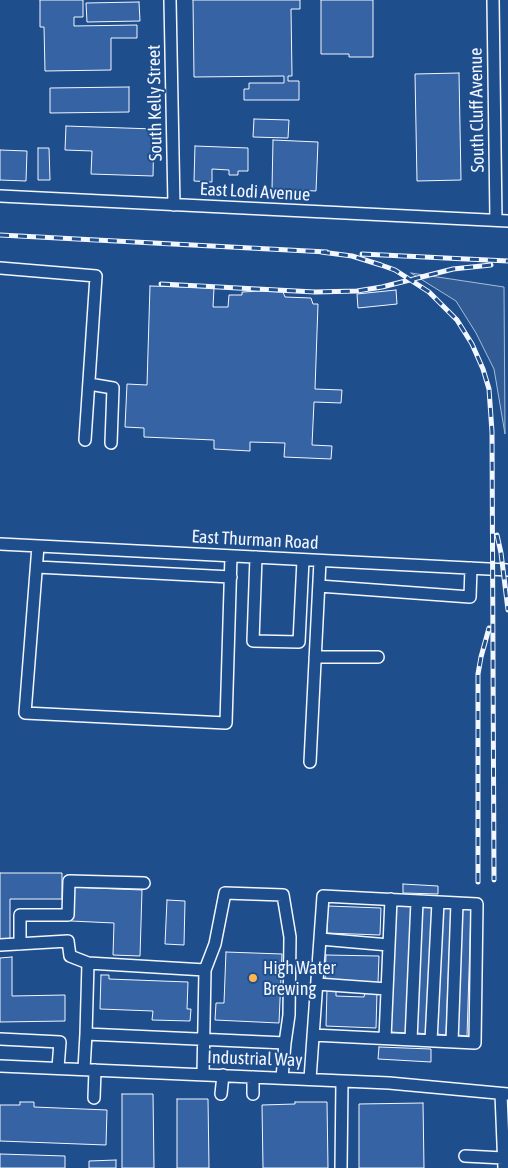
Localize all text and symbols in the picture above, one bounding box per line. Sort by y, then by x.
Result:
street label: South Kelly Street [143,45,167,161]
street label: South Cluff Avenue [465,47,489,173]
street label: East Lodi Avenue [199,178,311,206]
street label: East Thurman Road [191,526,319,554]
place label: High Water Brewing [263,957,336,1000]
marker: High Water Brewing [247,972,259,984]
street label: Industrial Way [207,1047,303,1071]

